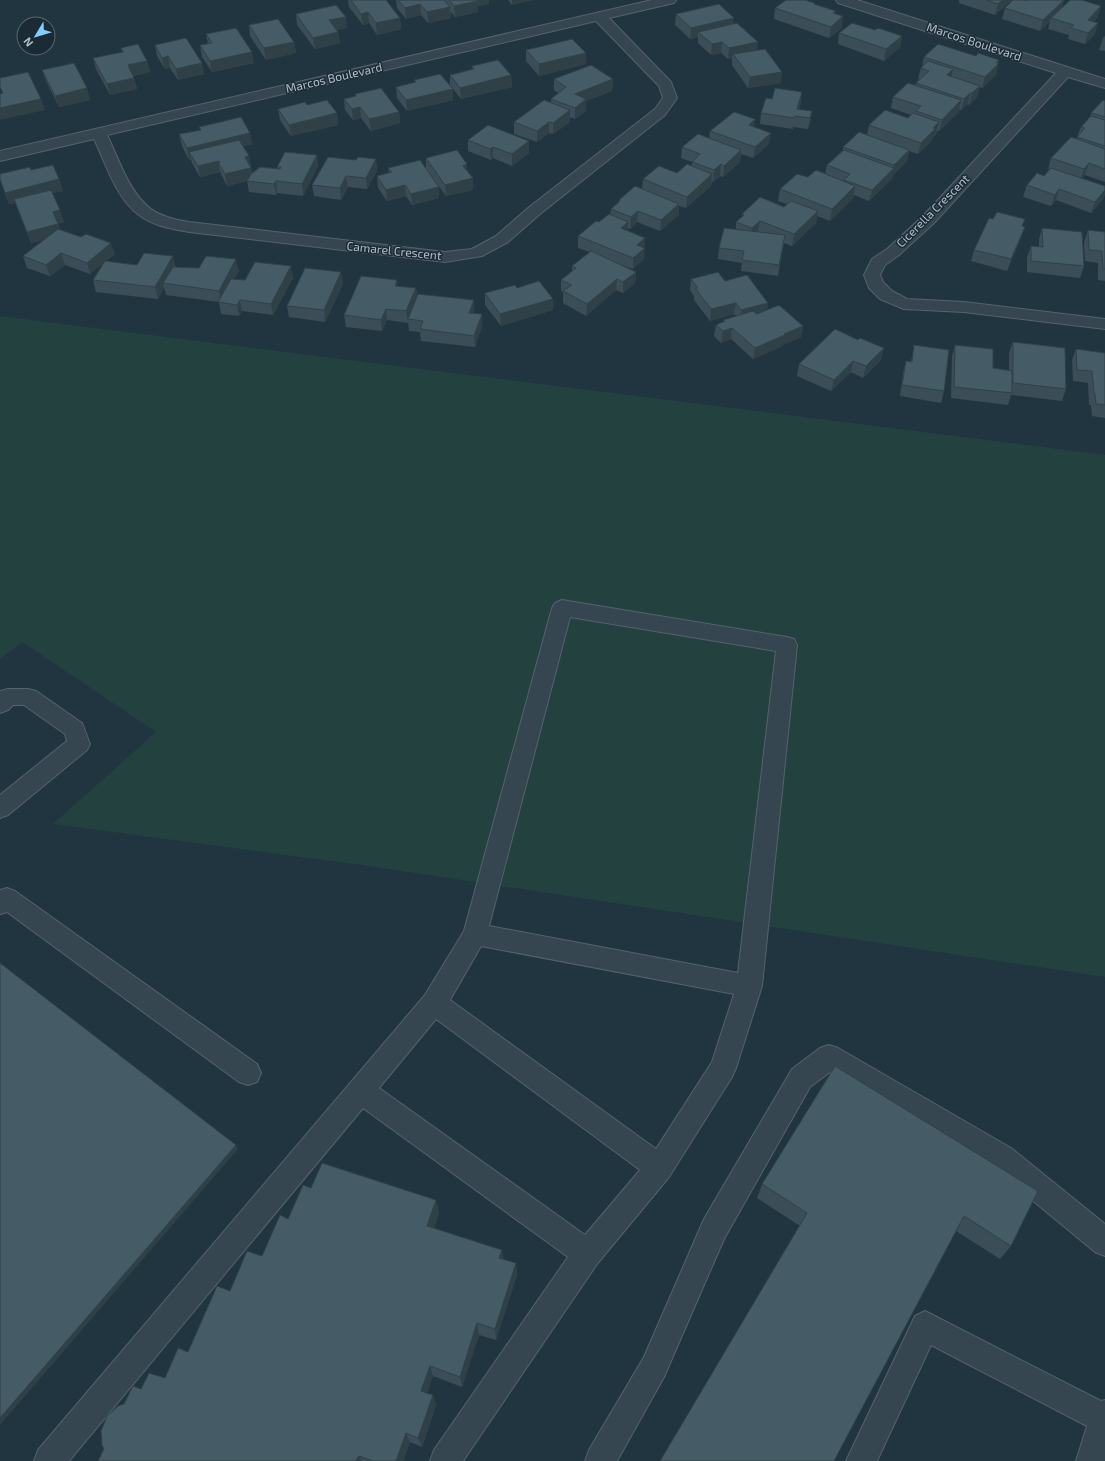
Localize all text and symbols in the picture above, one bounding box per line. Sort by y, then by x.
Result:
north arrow [16,16,56,56]
street label: Marcos Boulevard [925,19,1023,63]
text: N [20,35,35,50]
street label: Marcos Boulevard [284,59,383,95]
street label: Cicerella Crescent [893,171,972,250]
street label: Camarel Crescent [346,238,443,262]

